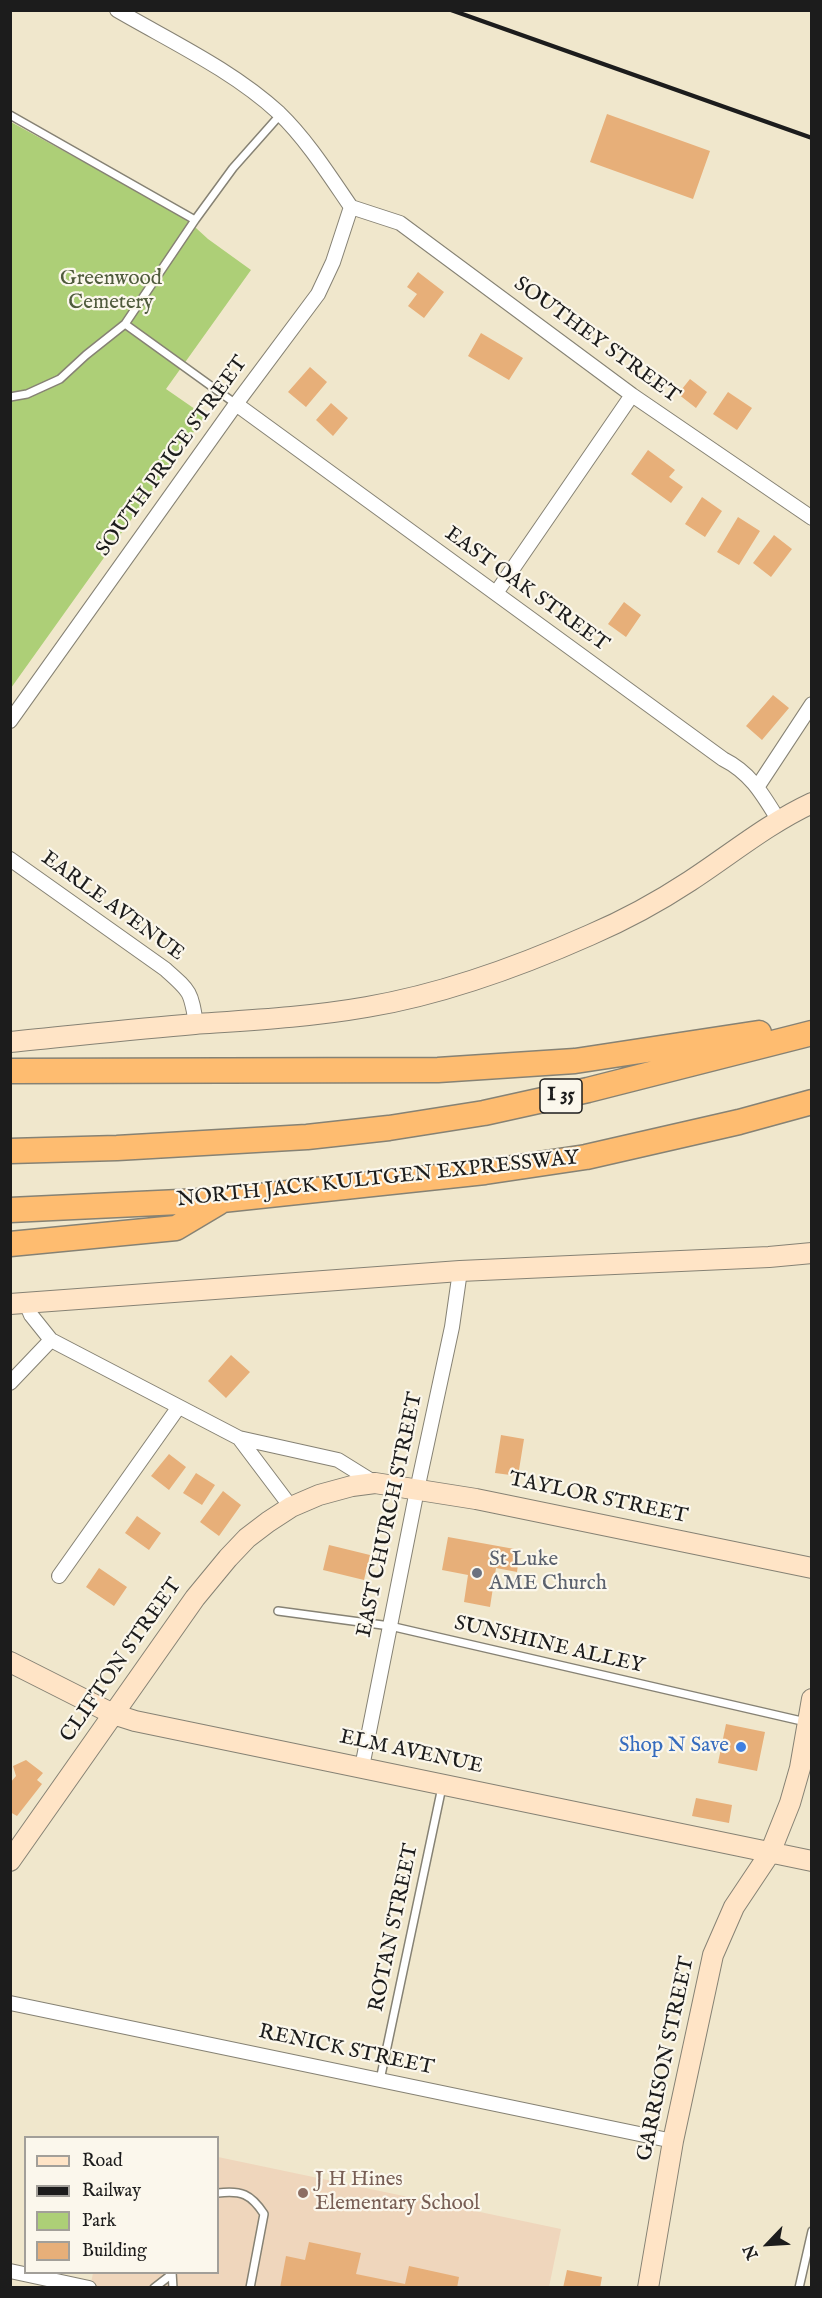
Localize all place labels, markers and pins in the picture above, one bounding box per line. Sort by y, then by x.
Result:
place label: St Luke AME Church [489,1548,607,1598]
marker: St Luke AME Church [470,1566,484,1580]
place label: Shop N Save [619,1734,729,1760]
marker: Shop N Save [734,1740,748,1754]
place label: J H Hines Elementary School [315,2168,480,2218]
marker: J H Hines Elementary School [296,2186,310,2200]

